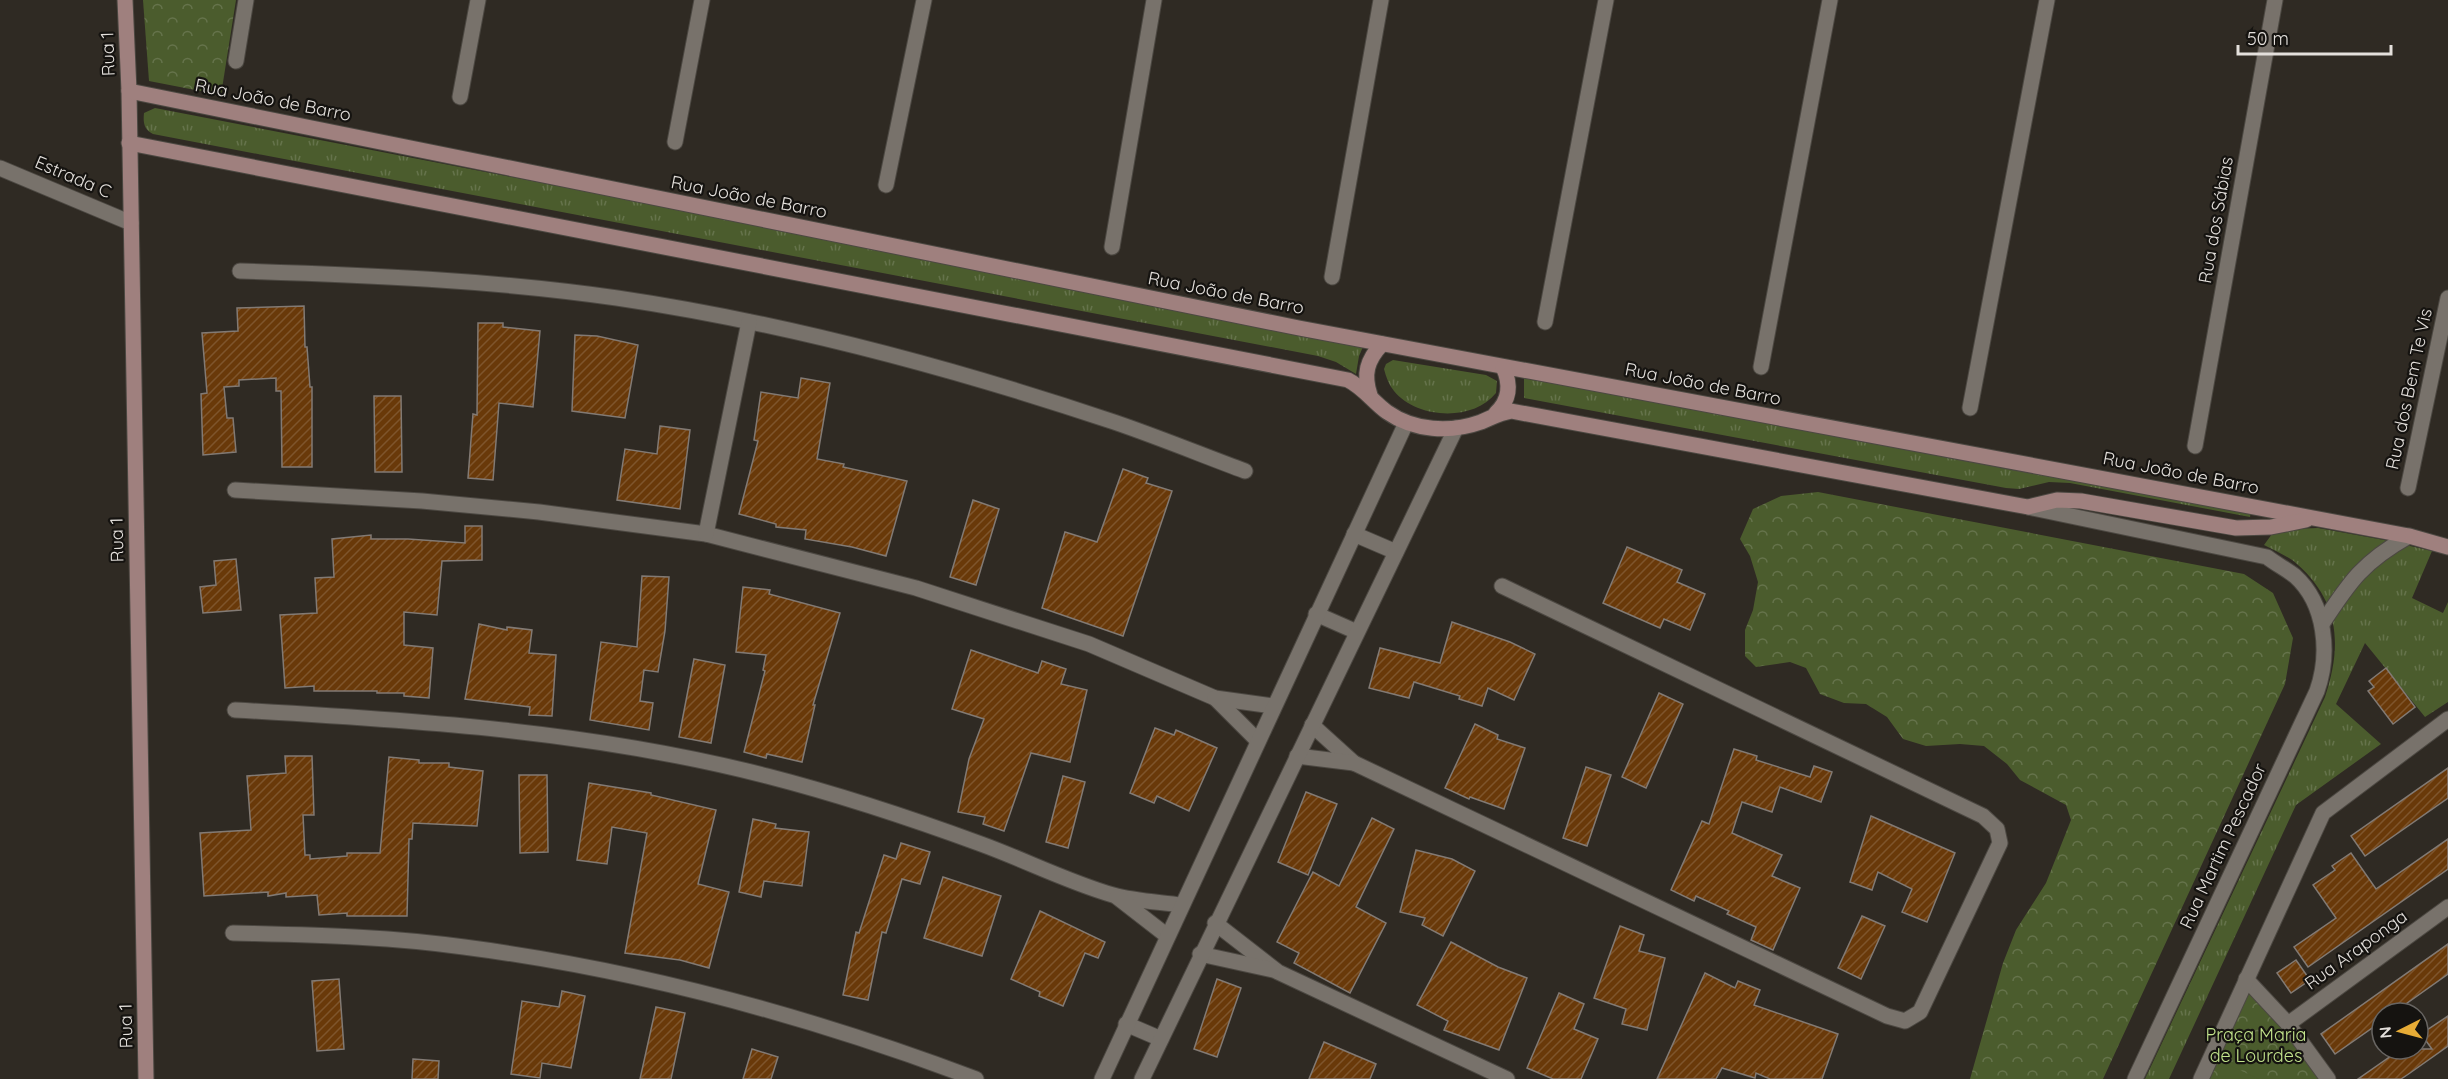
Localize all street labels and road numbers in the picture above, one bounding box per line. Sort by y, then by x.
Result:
street label: Rua 1 [95,31,120,77]
street label: Rua João de Barro [193,73,353,126]
street label: Estrada C [31,150,115,203]
street label: Rua dos Sábias [2193,155,2238,285]
street label: Rua João de Barro [669,170,829,223]
street label: Rua João de Barro [1146,266,1306,319]
street label: Rua dos Bem Te Vis [2380,306,2437,472]
street label: Rua João de Barro [1623,357,1783,410]
street label: Rua João de Barro [2101,446,2261,499]
street label: Rua 1 [105,518,128,563]
street label: Rua Martim Pescador [2174,759,2271,932]
street label: Rua Araponga [2300,905,2412,995]
street label: Rua 1 [114,1004,137,1049]

